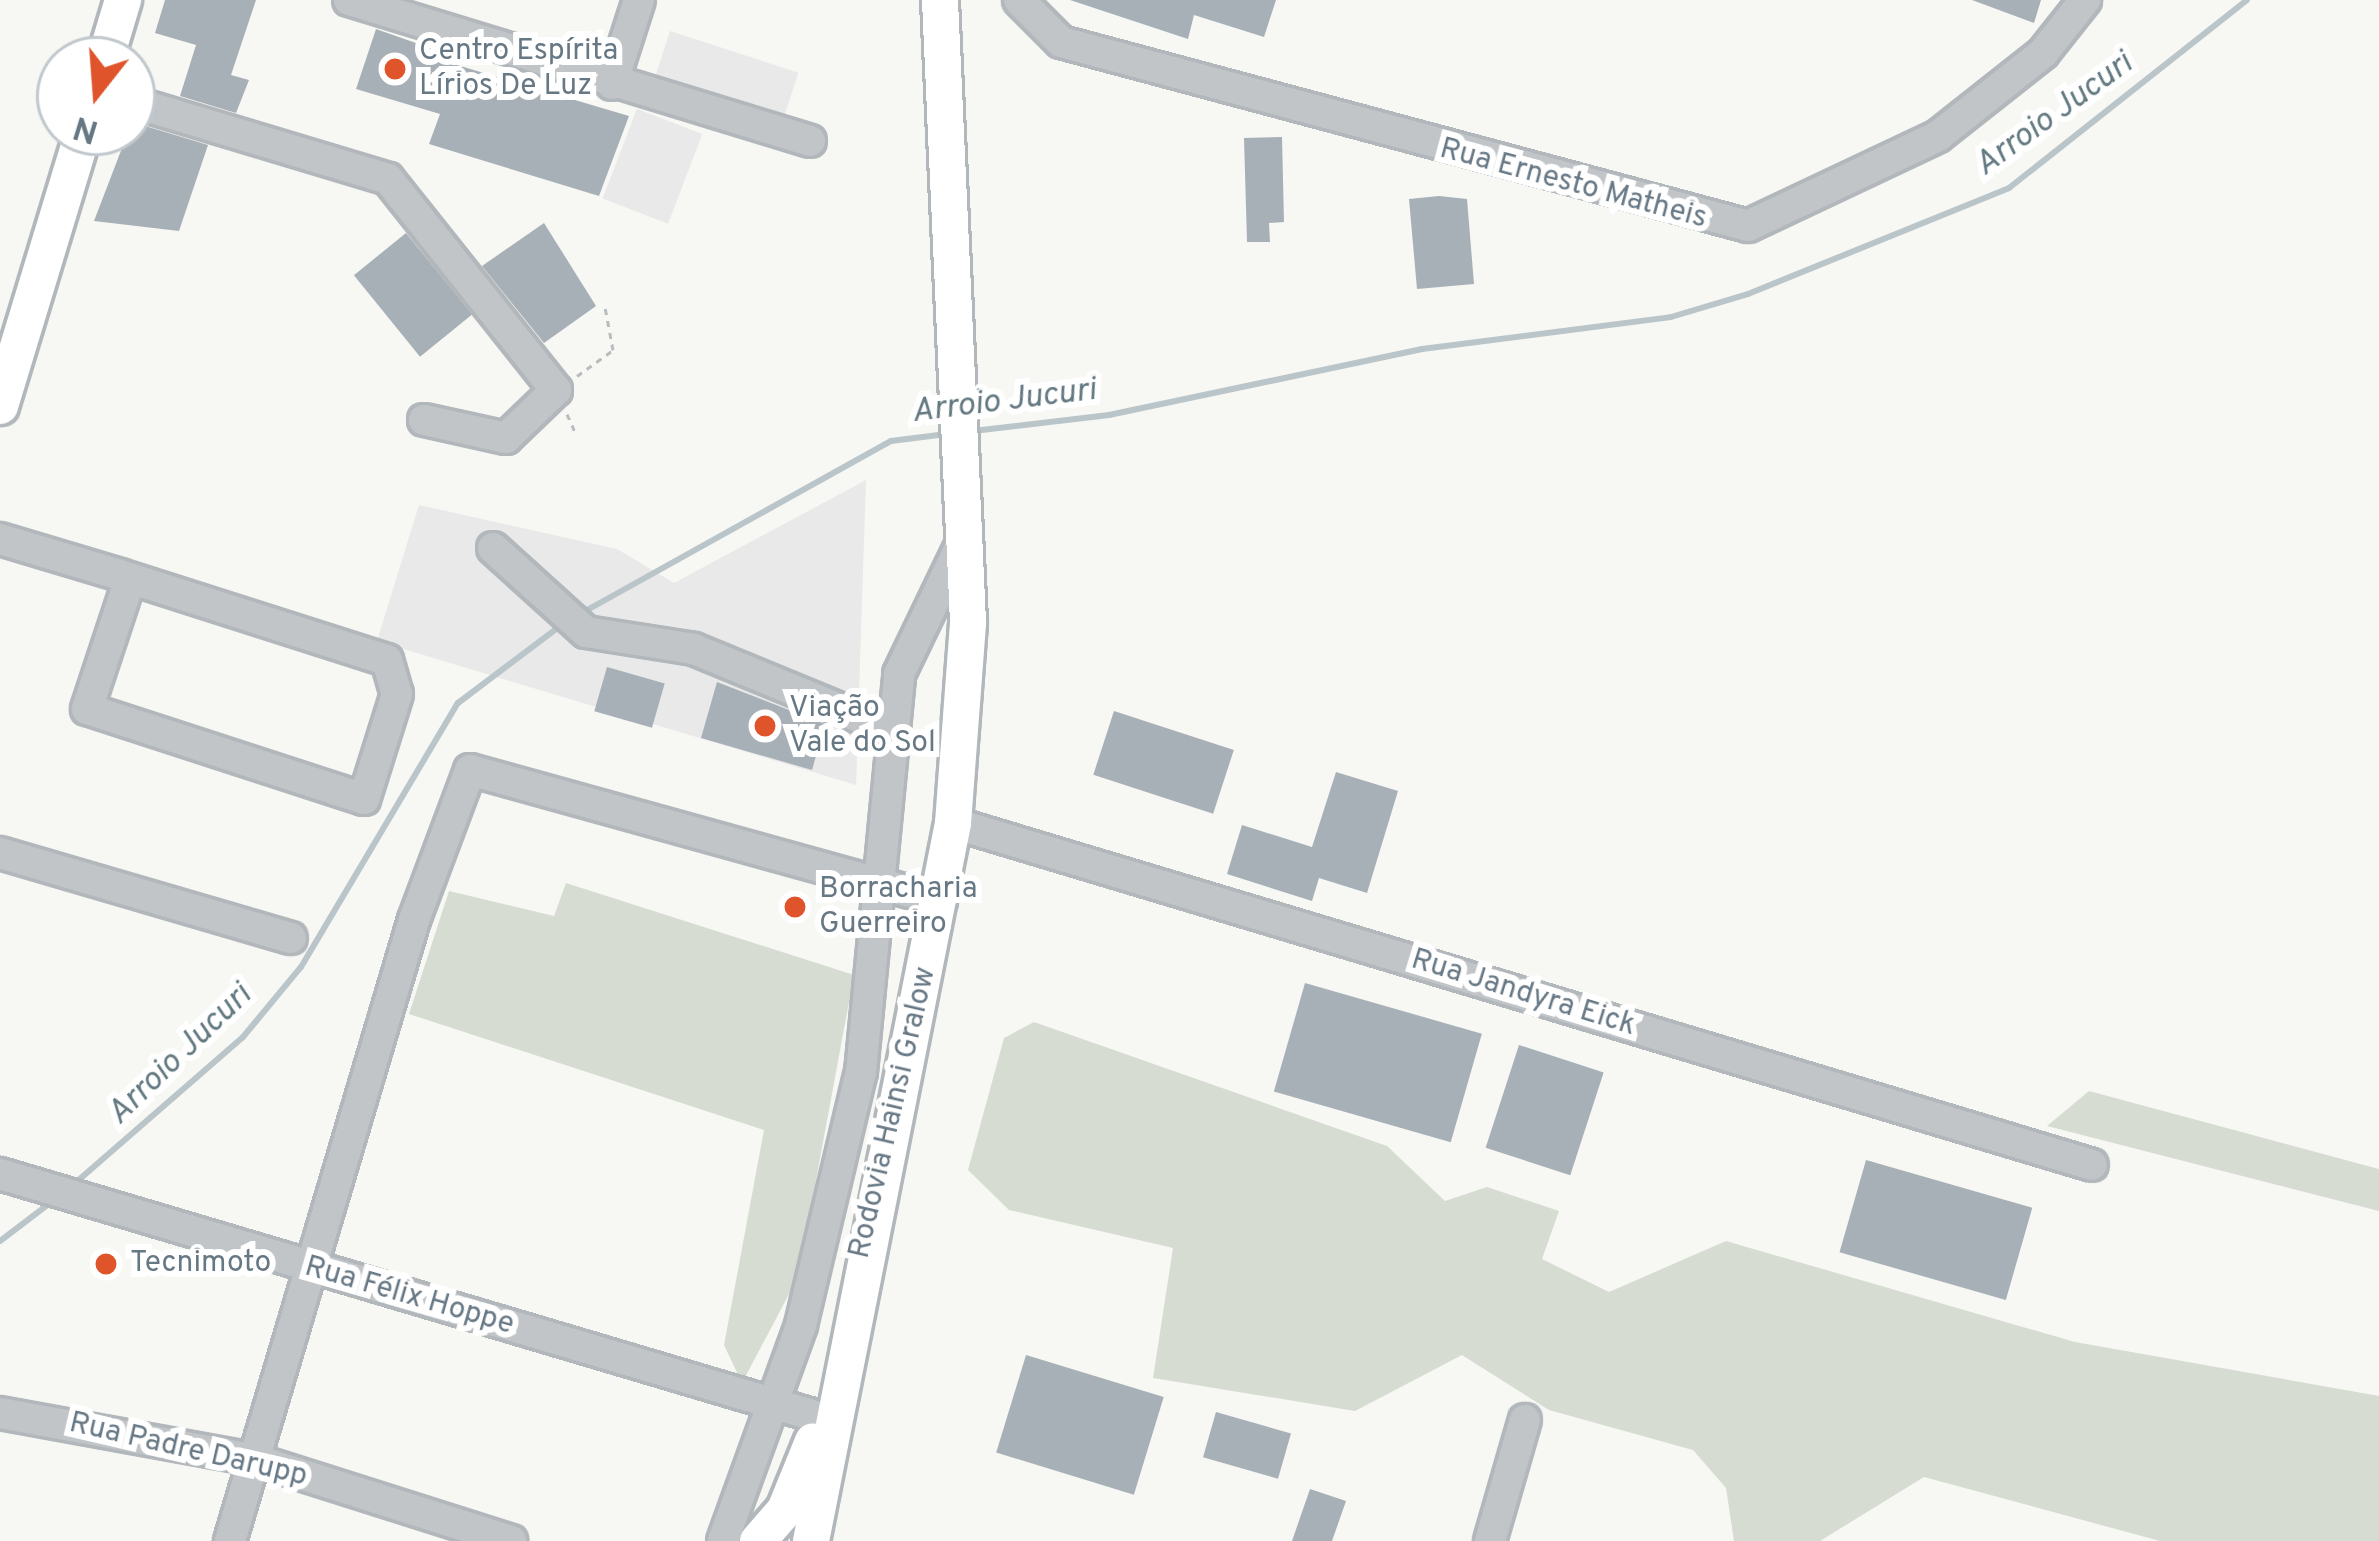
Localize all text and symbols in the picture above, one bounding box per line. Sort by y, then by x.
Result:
place label: Centro Espírita Lírios De Luz [419,34,618,104]
north arrow [36,36,156,156]
water label: Arroio Jucuri [1968,45,2142,187]
marker: Centro Espírita Lírios De Luz [382,56,408,82]
text: N [69,104,104,151]
street label: Rua Ernesto Matheis [1436,132,1710,238]
water label: Arroio Jucuri [910,372,1098,434]
place label: Viação Vale do Sol [789,691,936,762]
marker: Viação Vale do Sol [752,713,778,739]
place label: Borracharia Guerreiro [819,872,977,942]
marker: Borracharia Guerreiro [782,894,808,920]
street label: Rua Jandyra Eick [1406,943,1640,1045]
street label: Rodovia Hainsi Gralow [843,964,945,1262]
water label: Arroio Jucuri [101,977,261,1135]
place label: Tecnimoto [130,1246,271,1282]
street label: Rua Félix Hoppe [300,1250,518,1344]
marker: Tecnimoto [93,1251,119,1277]
street label: Rua Padre Darupp [65,1406,311,1496]

